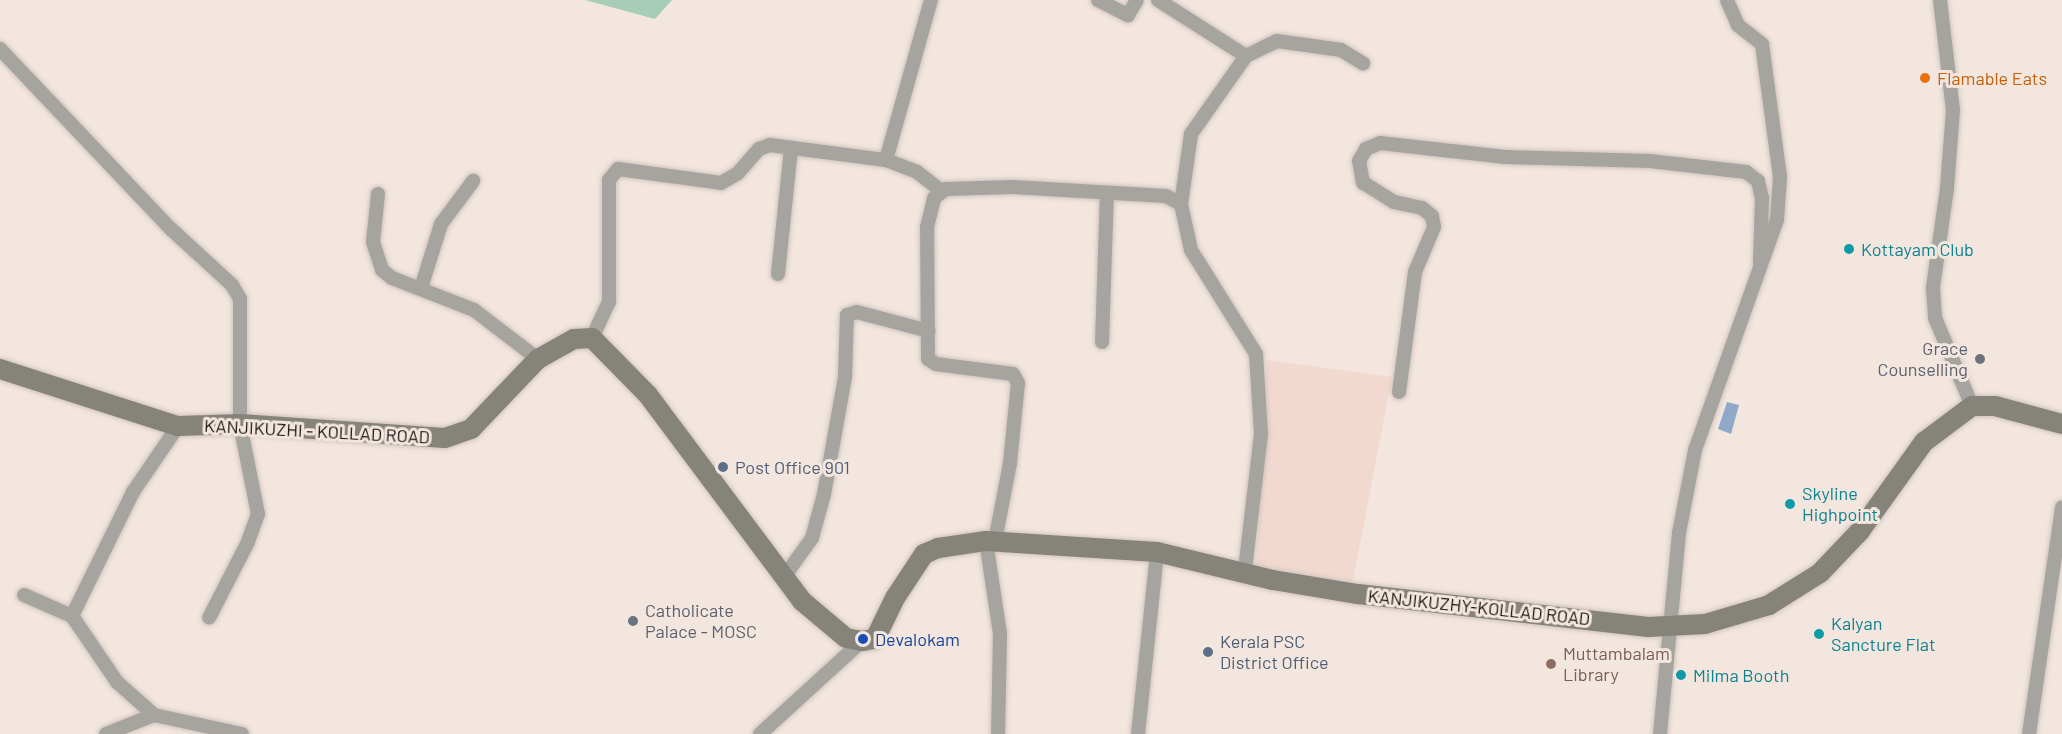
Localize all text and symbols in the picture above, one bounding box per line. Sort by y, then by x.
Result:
place label: Flamable Eats [1937,67,2047,89]
marker: Flamable Eats [1918,71,1932,85]
place label: Kottayam Club [1861,238,1974,260]
marker: Kottayam Club [1842,242,1856,256]
place label: Grace Counselling [1877,338,1968,380]
marker: Grace Counselling [1973,352,1987,366]
street label: KANJIKUZHI - KOLLAD ROAD [204,414,430,448]
place label: Post Office 901 [735,456,850,478]
marker: Post Office 901 [716,460,730,474]
place label: Skyline Highpoint [1802,483,1878,526]
marker: Skyline Highpoint [1783,497,1797,511]
street label: KANJIKUZHY-KOLLAD ROAD [1367,585,1591,629]
place label: Catholicate Palace - MOSC [645,600,757,642]
place label: Kalyan Sancture Flat [1831,613,1936,656]
marker: Catholicate Palace - MOSC [626,614,640,628]
marker: Kalyan Sancture Flat [1812,627,1826,641]
place label: Devalokam [875,628,960,650]
place label: Kerala PSC District Office [1220,631,1329,674]
marker: Devalokam [856,632,870,646]
place label: Muttambalam Library [1563,643,1670,686]
marker: Kerala PSC District Office [1201,645,1215,659]
marker: Muttambalam Library [1544,657,1558,671]
place label: Milma Booth [1693,664,1789,686]
marker: Milma Booth [1674,668,1688,682]

